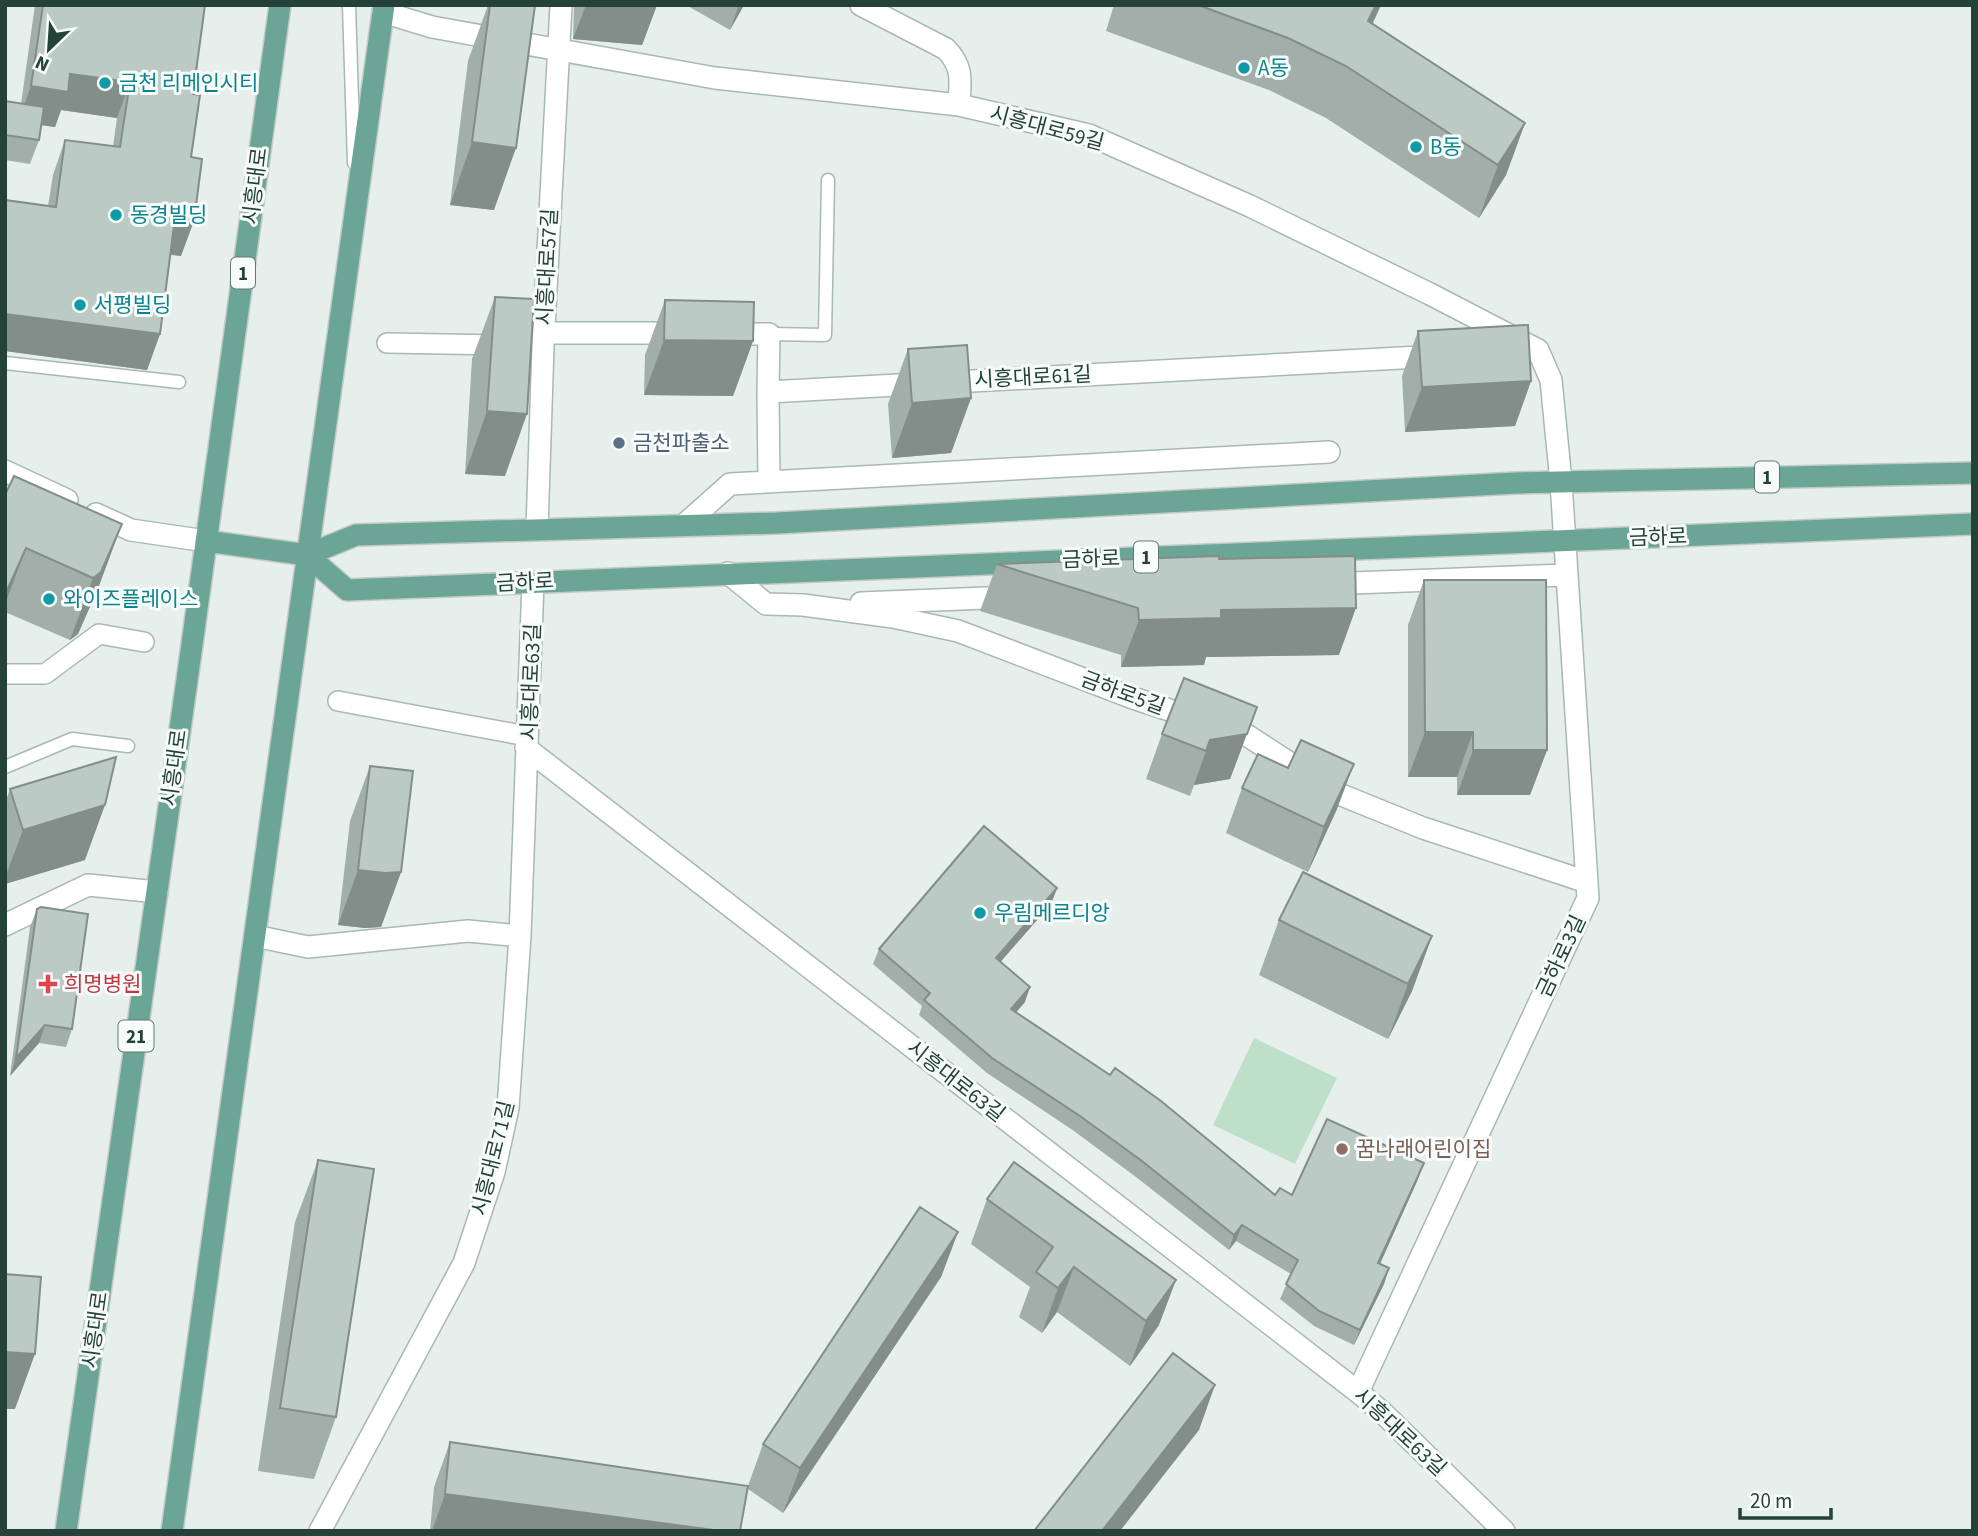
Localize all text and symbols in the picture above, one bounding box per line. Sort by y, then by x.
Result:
north arrow [14,14,84,84]
text: N [31,48,54,78]
place label: A동 [1258,53,1289,83]
marker: A동 [1236,60,1252,76]
place label: 금천 리메인시티 [119,68,258,98]
marker: 금천 리메인시티 [97,75,113,91]
street label: 시흥대로59길 [986,98,1108,158]
place label: B동 [1430,132,1462,162]
marker: B동 [1408,139,1424,155]
street label: 시흥대로 [235,146,275,226]
place label: 동경빌딩 [130,200,207,230]
marker: 동경빌딩 [108,207,124,223]
street label: 시흥대로57길 [529,208,565,326]
road number: 1 [231,258,255,288]
place label: 서평빌딩 [94,290,171,320]
marker: 서평빌딩 [72,297,88,313]
street label: 시흥대로61길 [974,359,1092,395]
place label: 금천파출소 [633,428,730,458]
marker: 금천파출소 [611,435,627,451]
road number: 1 [1755,462,1779,492]
street label: 금하로 [1629,521,1687,553]
road number: 1 [1134,542,1158,572]
street label: 금하로 [1062,543,1120,575]
street label: 금하로 [495,566,555,598]
place label: 와이즈플레이스 [63,584,198,614]
marker: 와이즈플레이스 [41,591,57,607]
street label: 시흥대로63길 [514,623,548,741]
street label: 금하로5길 [1077,664,1169,722]
street label: 시흥대로 [154,728,194,808]
place label: 우림메르디앙 [994,898,1110,928]
marker: 우림메르디앙 [972,905,988,921]
street label: 금하로3길 [1529,910,1593,1002]
place label: 희명병원 [64,969,141,999]
marker: 희명병원 [38,974,58,994]
road number: 21 [118,1020,154,1052]
street label: 시흥대로63길 [900,1033,1012,1129]
street label: 시흥대로71길 [464,1097,522,1219]
place label: 꿈나래어린이집 [1356,1134,1491,1164]
marker: 꿈나래어린이집 [1334,1141,1350,1157]
street label: 시흥대로 [75,1290,115,1370]
street label: 시흥대로63길 [1347,1381,1453,1483]
scale bar [1740,1476,1831,1520]
text: 20 m [1750,1486,1792,1516]

